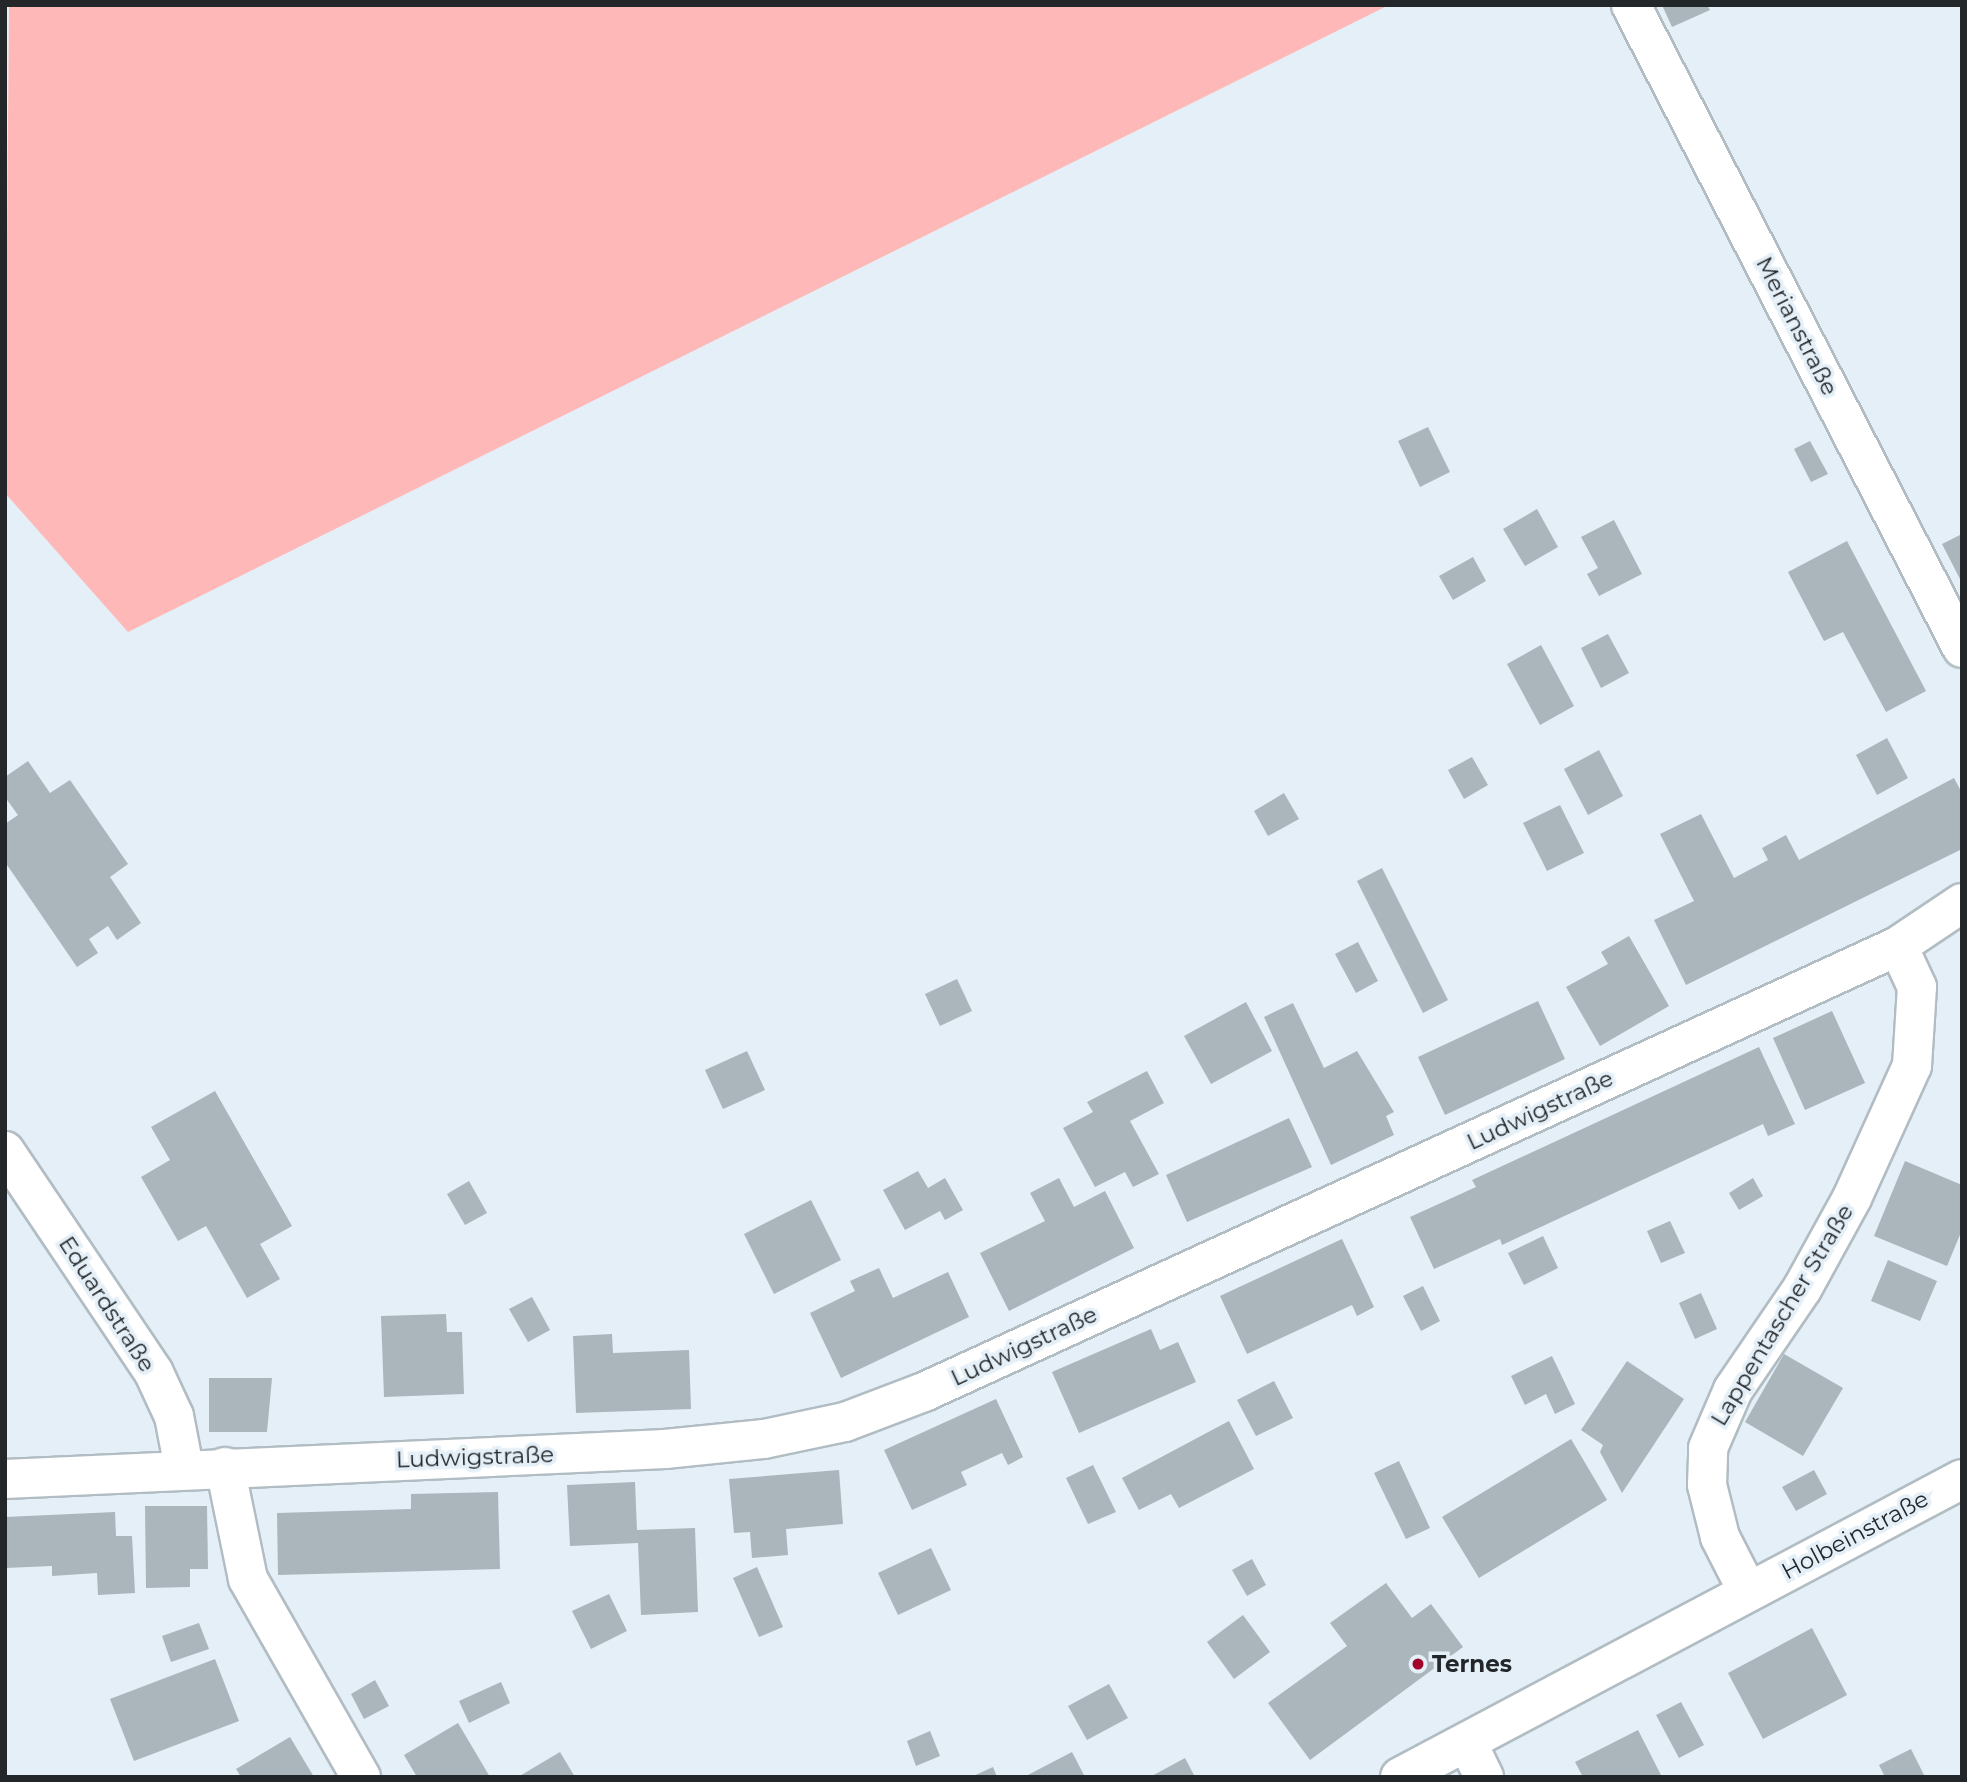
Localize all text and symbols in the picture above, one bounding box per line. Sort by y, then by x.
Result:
street label: Merianstraße [1750,252,1844,400]
street label: Ludwigstraße [1462,1064,1618,1156]
street label: Lappentascher Straße [1705,1199,1859,1431]
street label: Eduardstraße [53,1231,161,1377]
street label: Ludwigstraße [946,1300,1102,1392]
street label: Ludwigstraße [395,1440,555,1474]
street label: Holbeinstraße [1777,1485,1933,1585]
place label: Ternes [1432,1650,1512,1678]
marker: Ternes [1410,1656,1426,1672]

